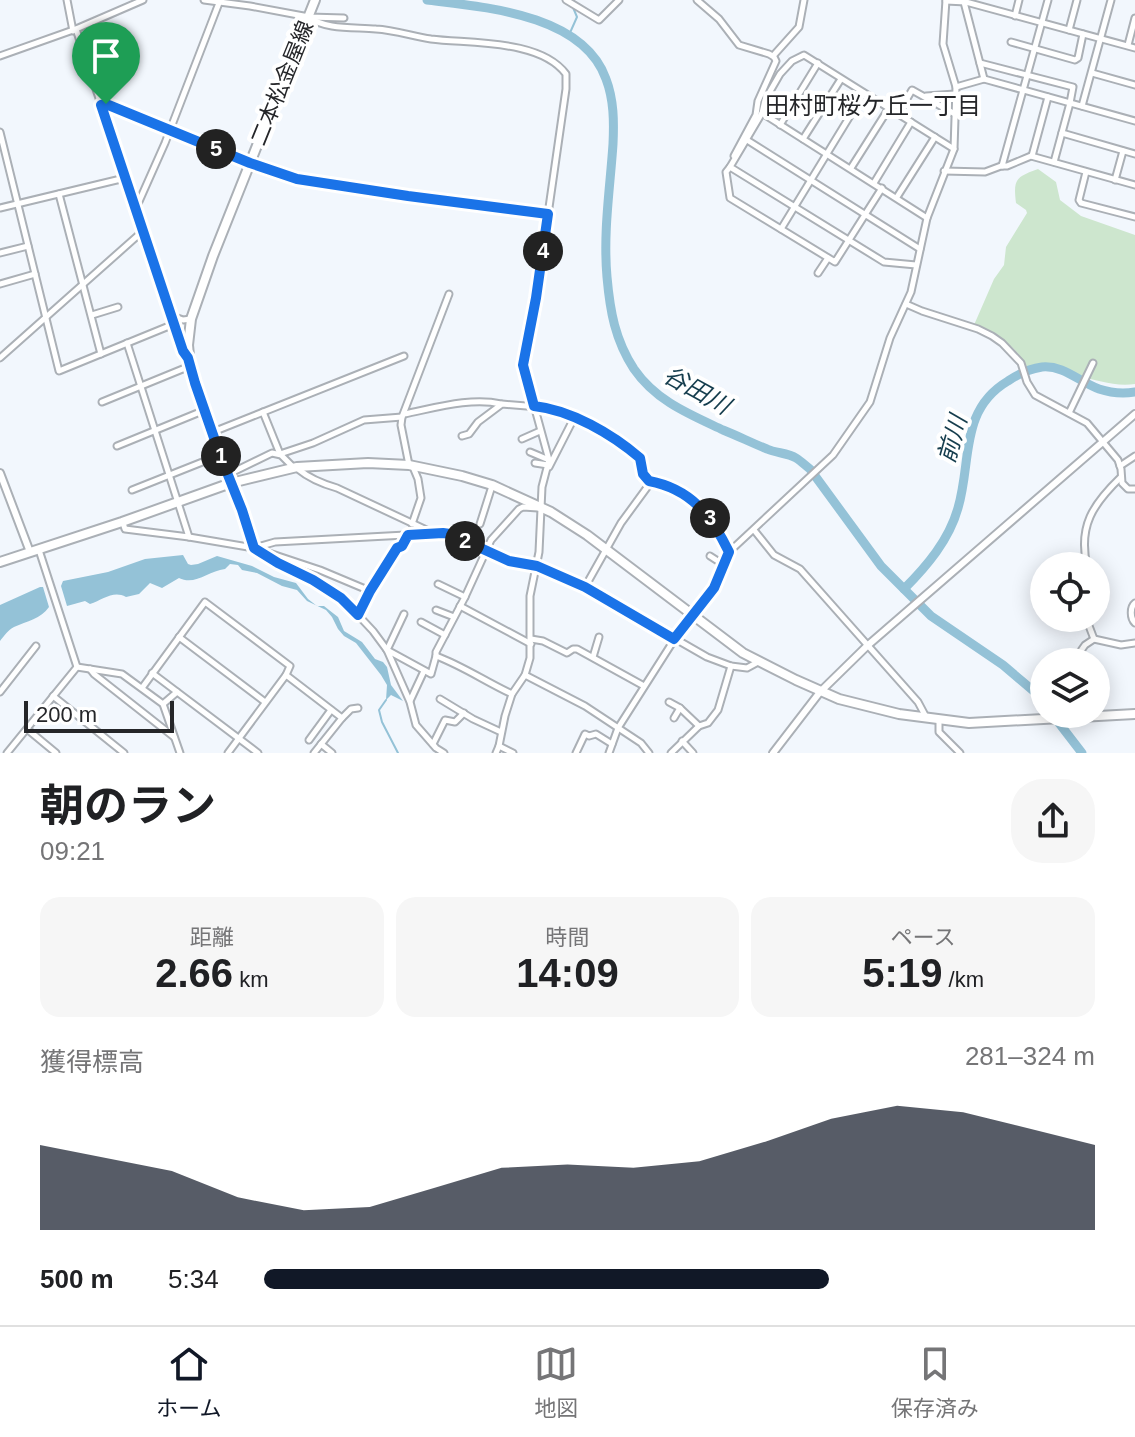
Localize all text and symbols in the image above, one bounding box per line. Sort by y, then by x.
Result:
street label: 二本松金屋線 [246,17,318,149]
pin [72,22,140,104]
icon: arrive [84,34,128,78]
district label: 田村町桜ケ丘一丁目 [765,92,981,119]
pin: 5 [196,129,236,169]
text: 5 [210,136,222,161]
pin: 4 [523,231,563,271]
text: 4 [537,238,549,263]
water label: 谷田川 [659,361,738,421]
water label: 前川 [932,409,972,466]
pin: 1 [201,436,241,476]
text: 1 [215,443,227,468]
pin: 3 [690,498,730,538]
text: 3 [704,505,716,530]
pin: 2 [445,521,485,561]
text: 2 [459,528,471,553]
map controls [1030,552,1110,728]
button: locate [1030,552,1110,632]
button: layers [1030,648,1110,728]
scale bar [24,697,174,733]
text: 200 m [36,702,97,727]
button: share [1011,779,1095,863]
text: 朝のラン [40,781,216,830]
text: 09:21 [40,836,105,866]
text: 距離 [190,925,234,950]
text: 時間 [545,925,590,950]
text: ペース [891,925,956,950]
text: 2.66 [155,951,233,995]
text: 14:09 [516,951,619,995]
text: 5:19 [862,951,942,995]
text: km [233,967,268,992]
text: /km [942,967,984,992]
text: 281–324 m [965,1041,1095,1071]
text: 獲得標高 [40,1047,144,1077]
text: 500 m [40,1264,114,1294]
text: 5:34 [168,1264,219,1294]
tab: ホーム [156,1342,222,1422]
tab: 地図 [534,1342,578,1422]
tab: 保存済み [891,1342,979,1422]

